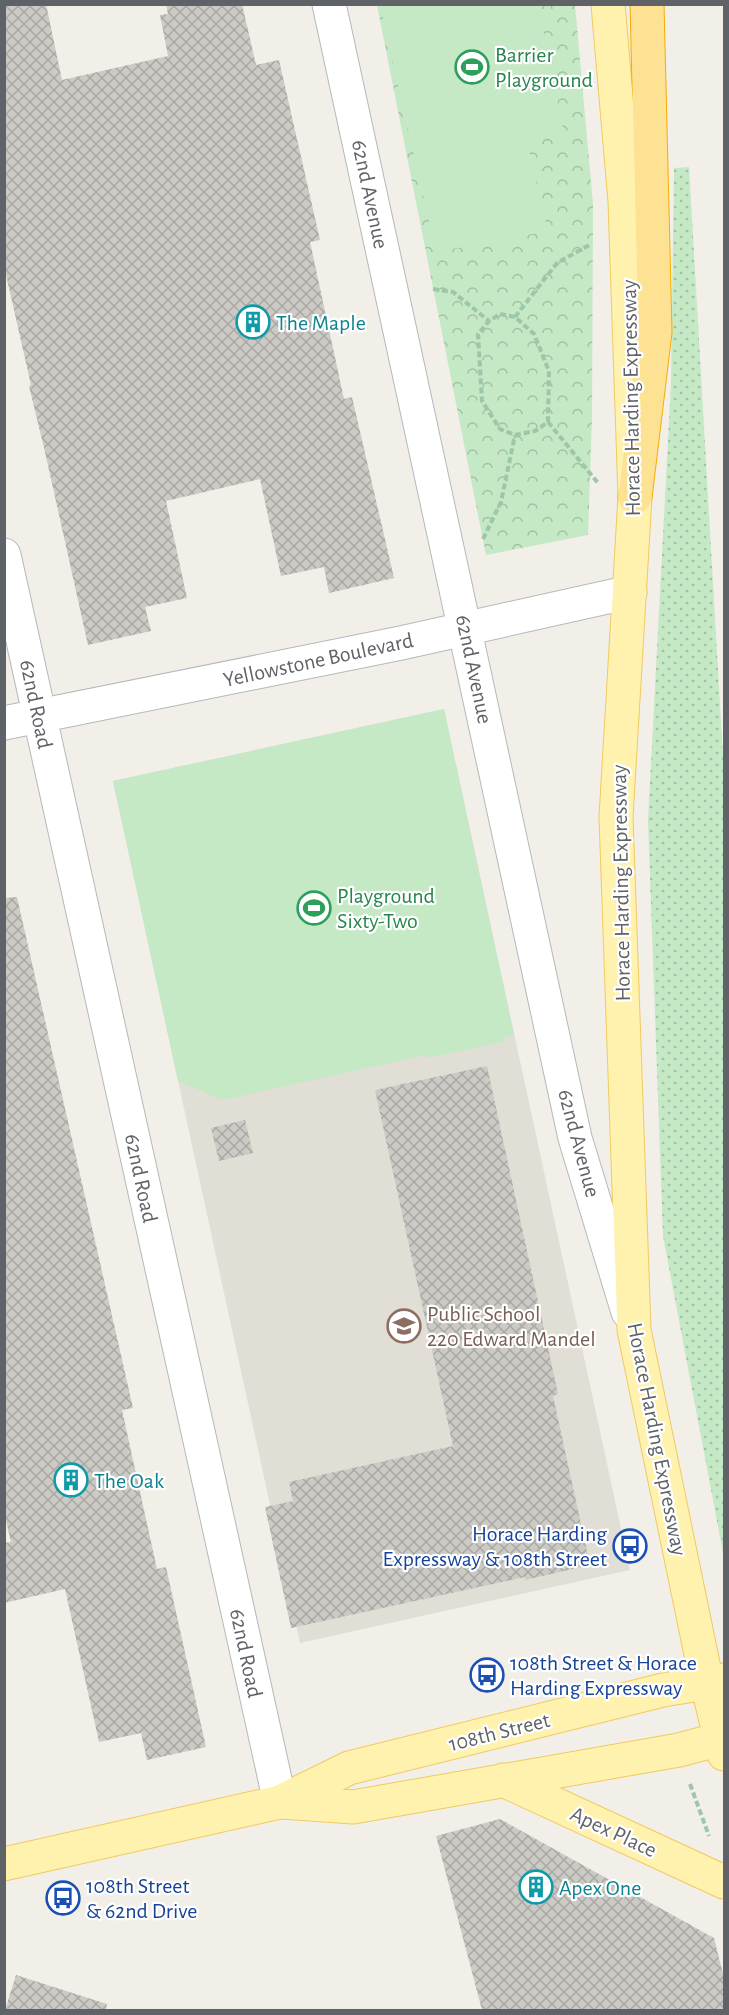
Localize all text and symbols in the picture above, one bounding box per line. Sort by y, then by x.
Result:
place label: Barrier Playground [495,44,593,91]
sports icon: Barrier Playground [454,49,490,85]
street label: 62nd Avenue [348,138,392,251]
street label: Horace Harding Expressway [618,279,644,517]
building icon: The Maple [235,304,271,340]
place label: The Maple [276,312,366,334]
street label: 62nd Avenue [452,613,496,726]
street label: Yellowstone Boulevard [221,629,415,691]
street label: 62nd Road [16,658,56,751]
street label: Horace Harding Expressway [608,764,634,1002]
place label: Playground Sixty-Two [337,885,435,932]
sports icon: Playground Sixty-Two [296,890,332,926]
street label: 62nd Avenue [554,1087,604,1200]
street label: 62nd Road [121,1132,161,1225]
place label: Public School 220 Edward Mandel [427,1303,596,1350]
school or university icon: Public School 220 Edward Mandel [386,1308,422,1344]
street label: Horace Harding Expressway [624,1321,691,1558]
building icon: The Oak [53,1462,89,1498]
place label: The Oak [94,1470,164,1492]
place label: Horace Harding Expressway & 108th Street [383,1523,607,1570]
bus stop icon: Horace Harding Expressway & 108th Street [612,1528,648,1564]
street label: 62nd Road [226,1607,266,1700]
place label: 108th Street & Horace Harding Expressway [510,1652,697,1699]
bus stop icon: 108th Street & Horace Harding Expressway [469,1657,505,1693]
street label: 108th Street [446,1709,552,1755]
street label: Apex Place [567,1802,660,1861]
building icon: Apex One [518,1869,554,1905]
place label: 108th Street & 62nd Drive [86,1875,197,1922]
place label: Apex One [559,1877,641,1899]
bus stop icon: 108th Street & 62nd Drive [45,1880,81,1916]

